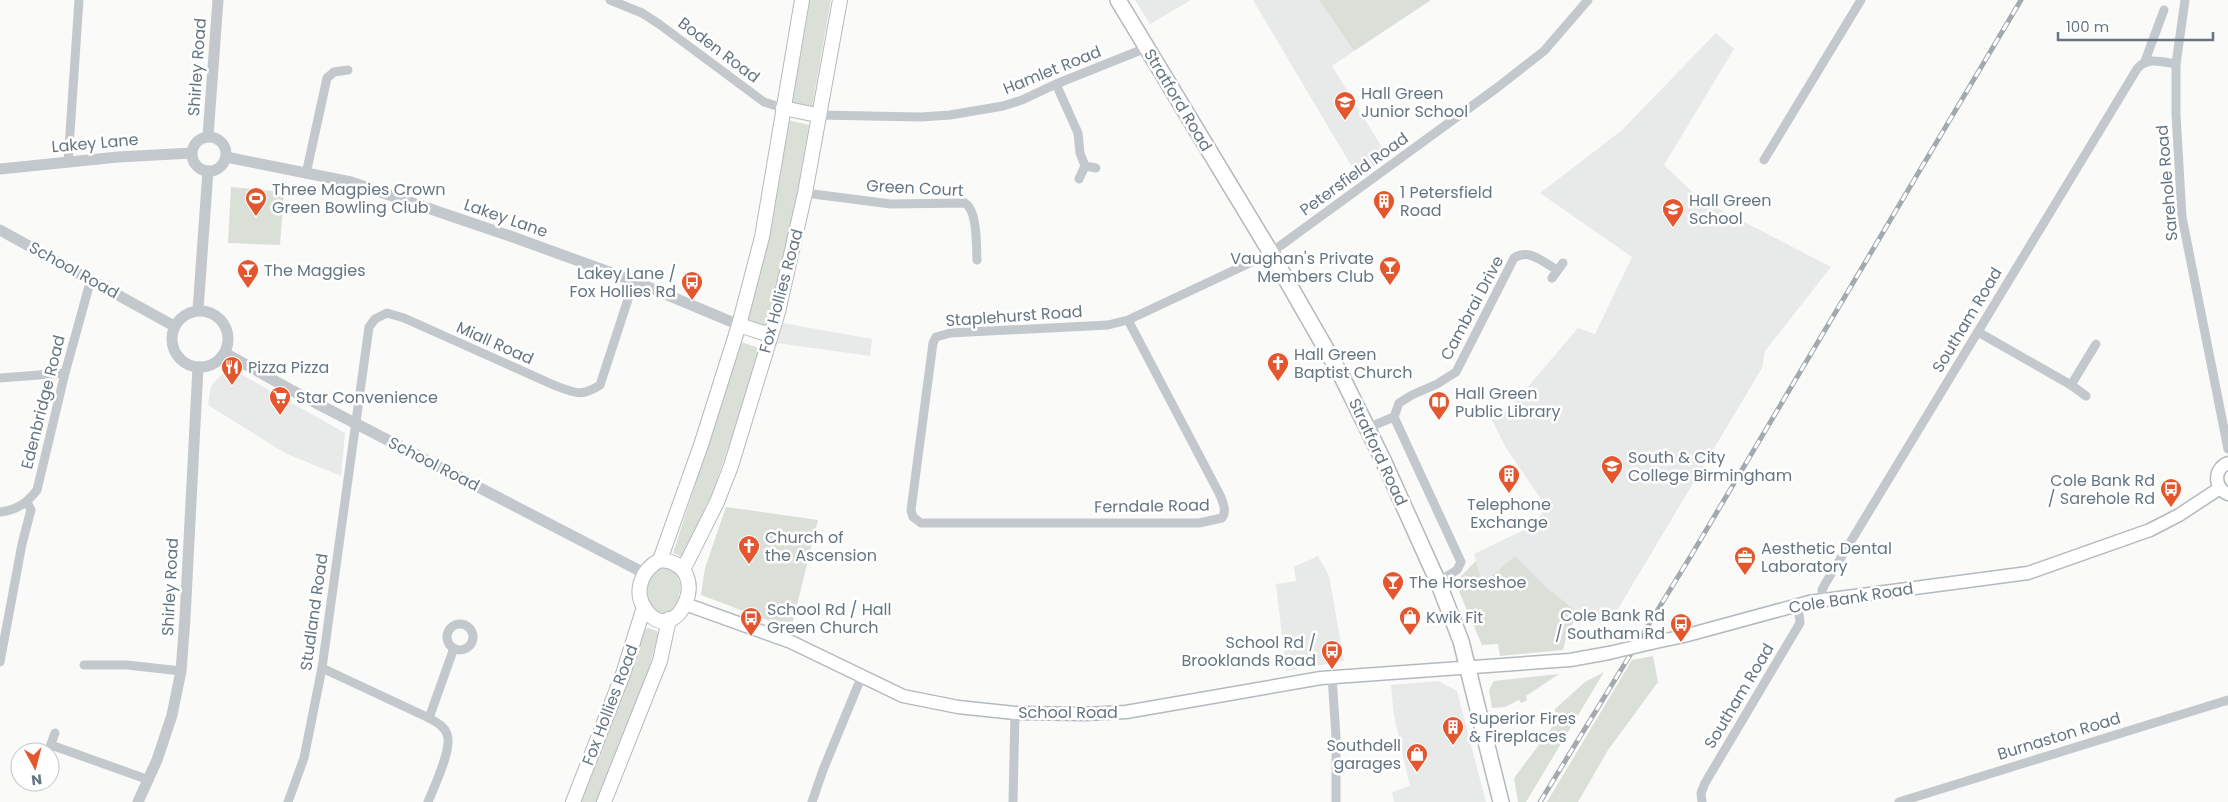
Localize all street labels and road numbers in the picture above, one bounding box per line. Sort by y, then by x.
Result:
street label: Boden Road [673,12,765,88]
street label: Shirley Road [182,17,212,117]
street label: Hamlet Road [1000,40,1104,100]
street label: Stratford Road [1138,44,1218,156]
street label: Sarehole Road [2150,124,2184,242]
street label: Petersfield Road [1295,127,1413,221]
street label: Lakey Lane [51,128,139,158]
street label: Green Court [866,174,964,202]
street label: Lakey Lane [461,193,551,243]
street label: Fox Hollies Road [753,226,809,356]
street label: School Road [25,236,123,304]
street label: Cambrai Drive [1435,252,1509,364]
street label: Southam Road [1926,263,2008,377]
street label: Staplehurst Road [945,300,1083,332]
street label: Miall Road [453,316,537,370]
street label: Edenbridge Road [15,333,71,471]
street label: Stratford Road [1343,395,1413,509]
street label: School Road [384,431,484,497]
street label: Ferndale Road [1094,493,1210,519]
street label: Shirley Road [156,537,184,637]
street label: Studland Road [294,552,334,672]
street label: Cole Bank Road [1787,577,1915,619]
street label: Southam Road [1698,639,1780,753]
street label: Fox Hollies Road [576,641,644,769]
street label: School Road [1018,701,1118,724]
street label: Burnaston Road [1995,706,2123,766]

